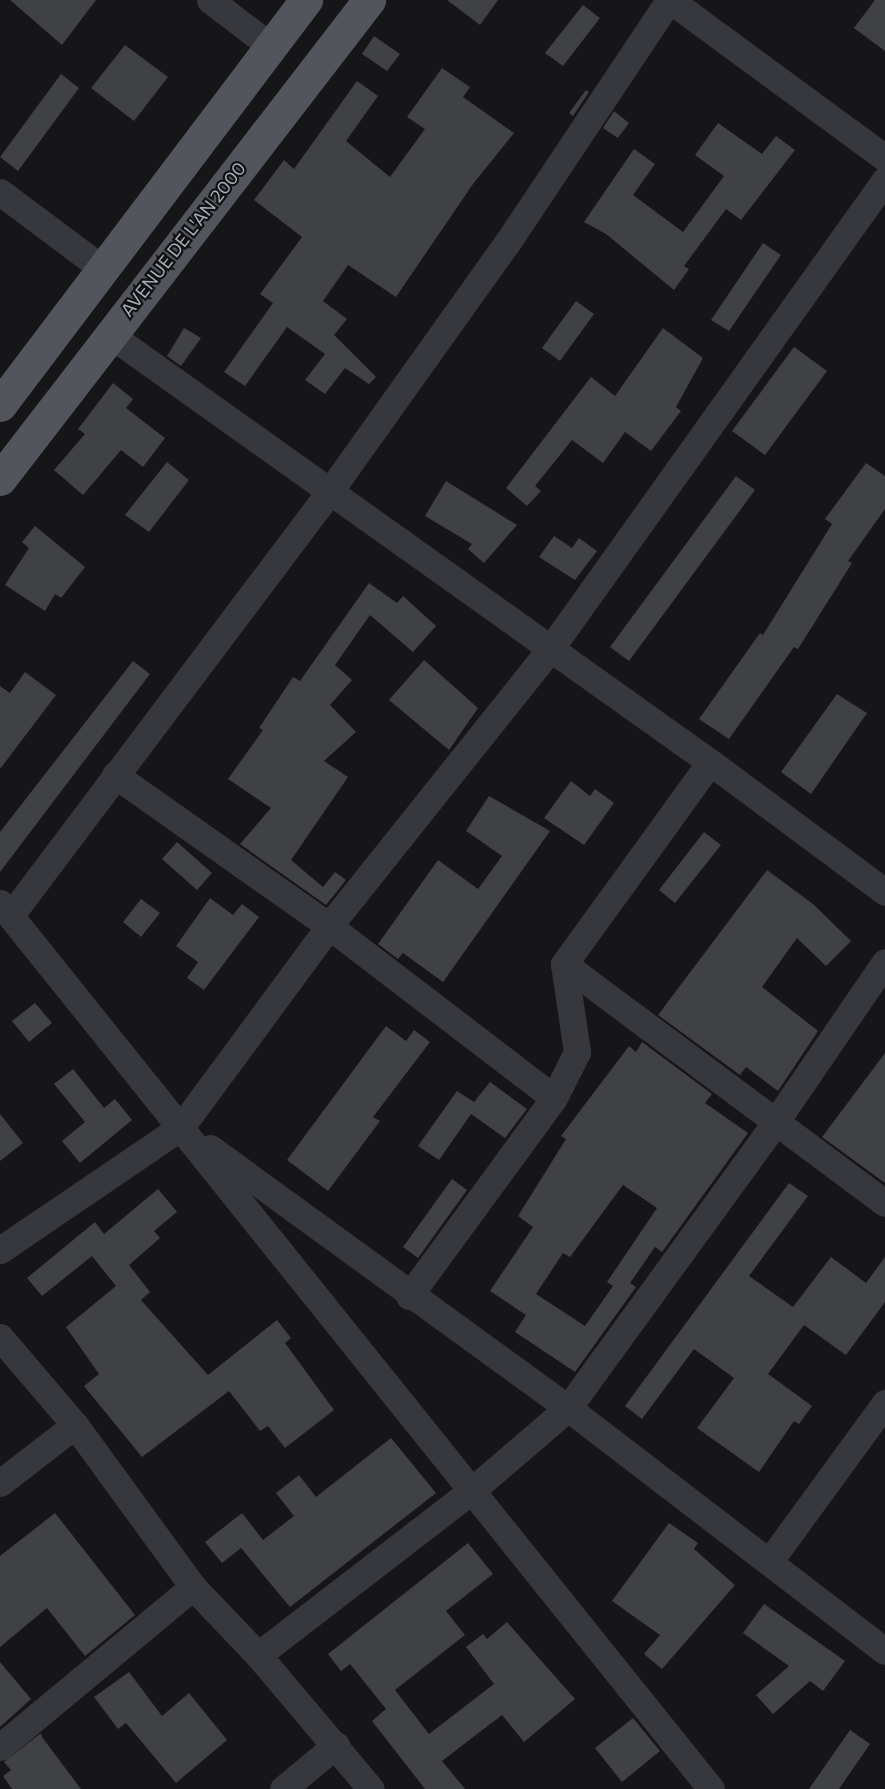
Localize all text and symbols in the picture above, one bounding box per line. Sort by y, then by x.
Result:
street label: AVENUE DE L'AN 2000 [116,158,250,320]

